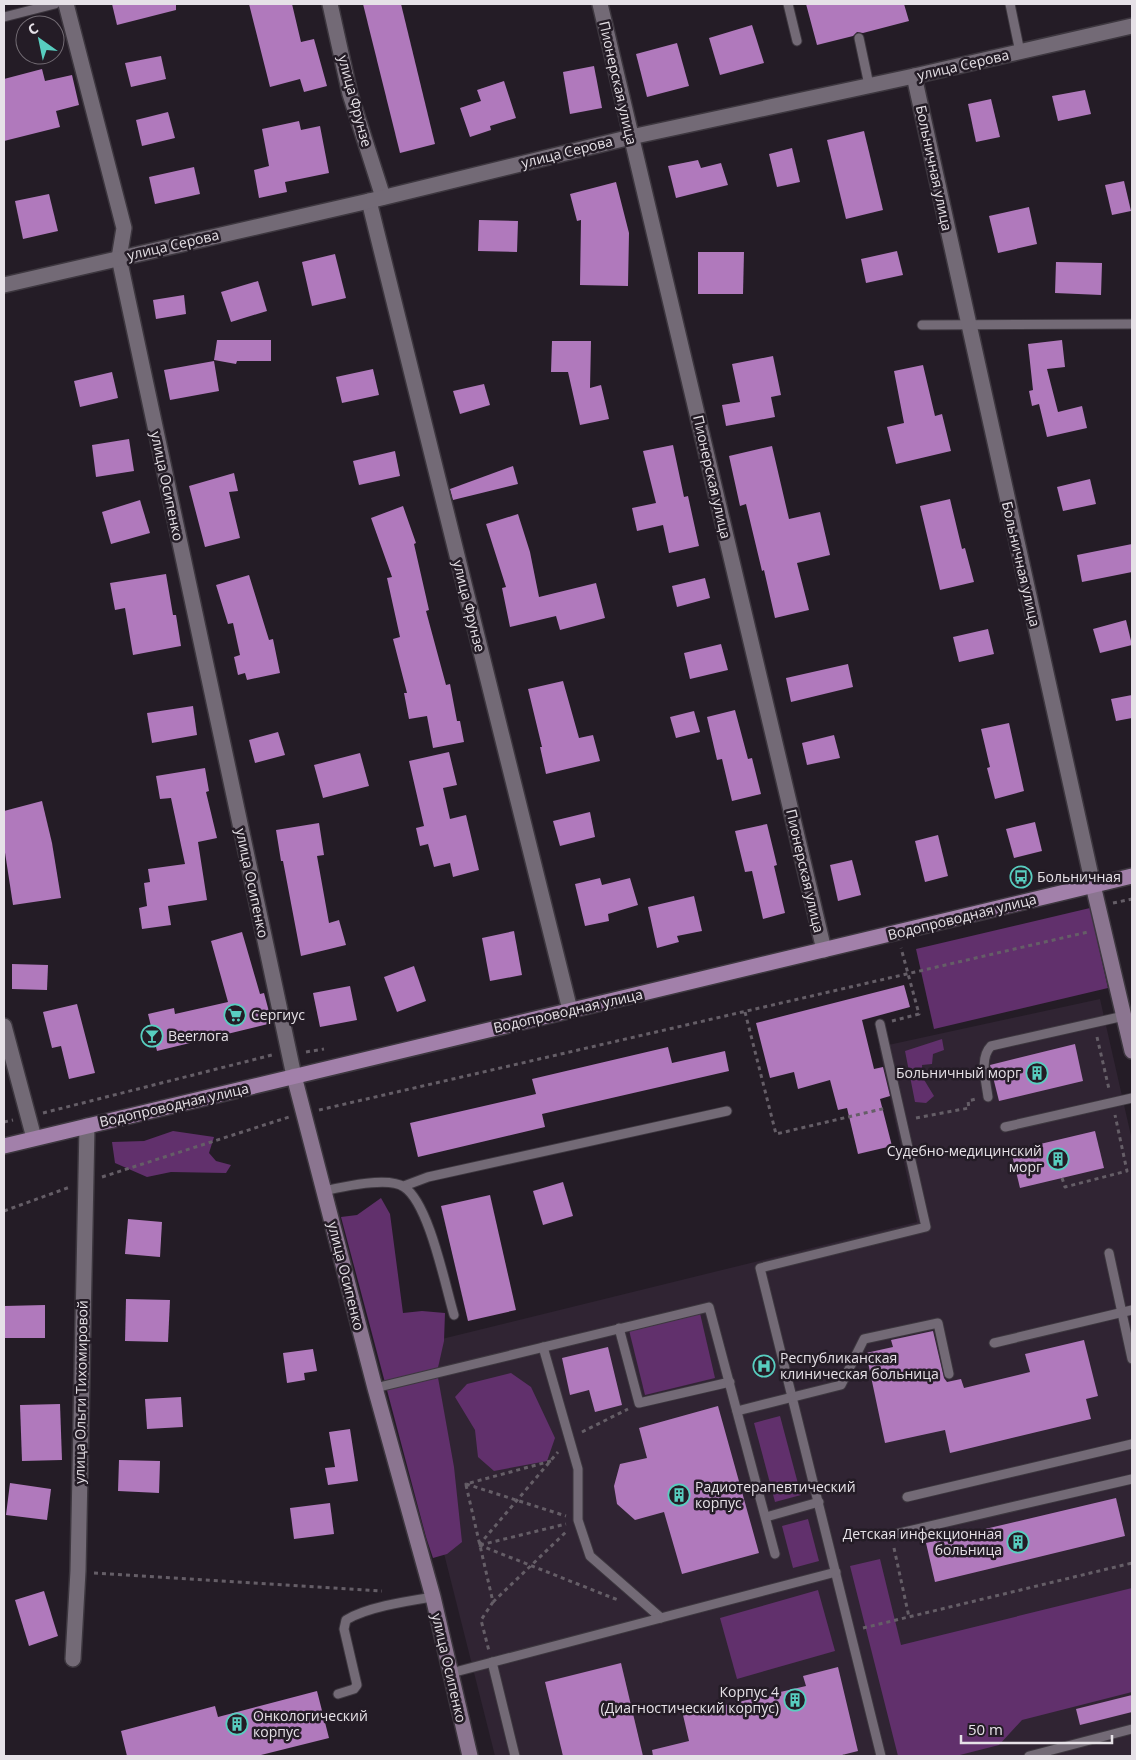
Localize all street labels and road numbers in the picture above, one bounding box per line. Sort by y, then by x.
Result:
street label: Пионерская улица [595,19,642,147]
street label: улица Серова [915,45,1011,84]
street label: улица Фрунзе [334,53,377,149]
street label: Больничная улица [912,103,957,232]
street label: улица Серова [519,131,615,172]
street label: улица Серова [125,225,221,264]
street label: Пионерская улица [689,413,736,541]
street label: улица Осипенко [147,429,188,542]
street label: Больничная улица [998,499,1045,628]
street label: улица Фрунзе [449,558,490,654]
street label: Пионерская улица [782,807,829,935]
street label: улица Осипенко [232,826,273,939]
street label: Водопроводная улица [886,889,1038,944]
street label: Водопроводная улица [491,984,644,1037]
street label: Водопроводная улица [97,1078,250,1131]
street label: улица Осипенко [324,1219,369,1332]
street label: улица Ольги Тихомировой [69,1300,92,1484]
street label: улица Осипенко [428,1611,471,1724]

